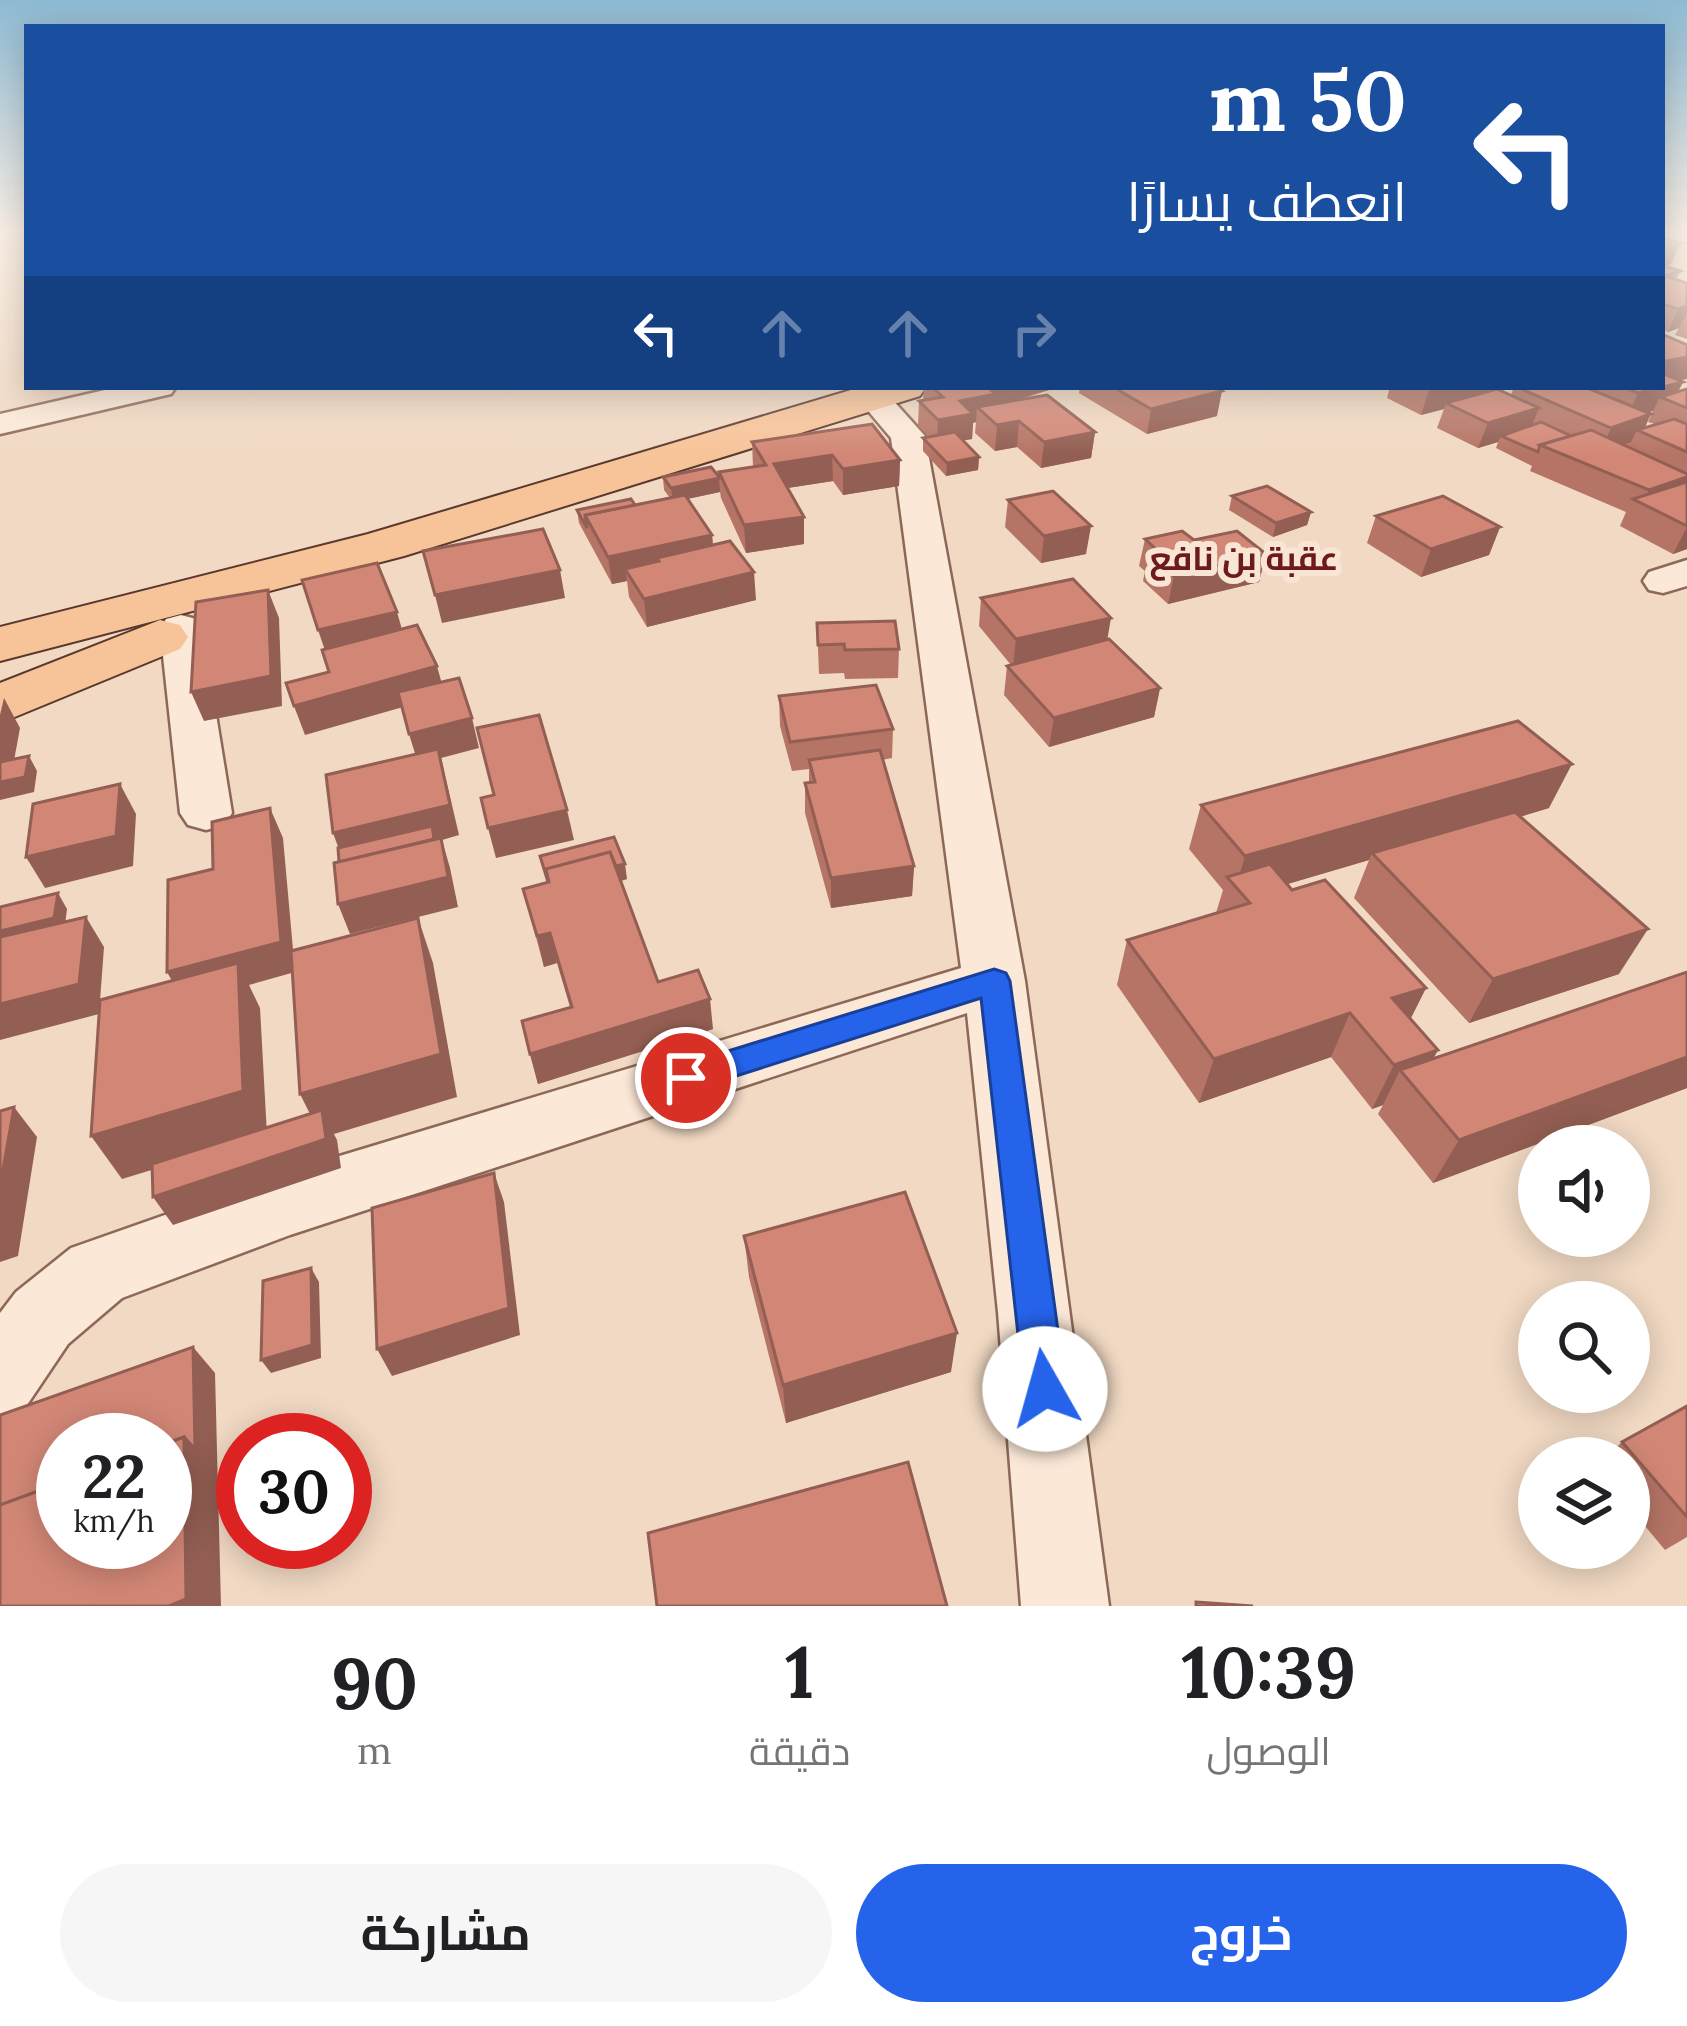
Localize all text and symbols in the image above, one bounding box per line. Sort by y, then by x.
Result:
text: 50 m [1209,46,1407,154]
icon: left [1449,72,1605,228]
text: انعطف يسارًا [1127,167,1407,236]
icon: left [623,300,689,366]
icon: ahead [749,300,815,366]
icon: ahead [875,300,941,366]
icon: right [1001,300,1067,366]
district label: عقبة بن نافع [1150,537,1338,581]
pin [635,1027,737,1129]
icon: arrive [653,1045,719,1111]
map controls [1518,1125,1650,1569]
button: sound [1518,1125,1650,1257]
button: search [1518,1281,1650,1413]
position arrow [982,1326,1108,1452]
speed limit sign: 30 [216,1413,372,1569]
button: layers [1518,1437,1650,1569]
text: 22 [82,1438,146,1514]
text: km/h [73,1502,155,1540]
text: 1 [785,1626,814,1718]
text: 10:39 [1181,1626,1356,1718]
text: 90 [331,1637,418,1729]
text: m [357,1725,392,1775]
text: دقيقة [749,1726,850,1776]
text: الوصول [1207,1726,1331,1776]
button: مشاركة [60,1864,832,2002]
button: خروج [856,1864,1627,2002]

